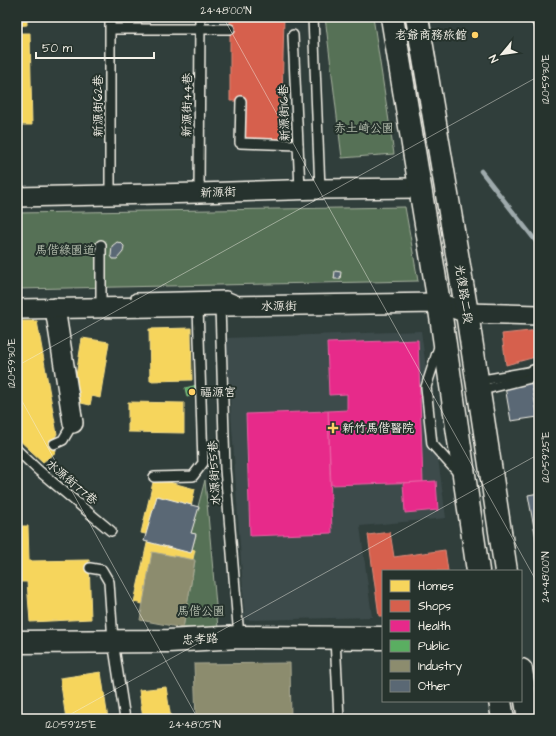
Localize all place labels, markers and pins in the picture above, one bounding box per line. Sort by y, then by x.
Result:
place label: 老爺商務旅館 [395,27,467,44]
marker: 老爺商務旅館 [470,30,480,40]
place label: 福源宮 [200,384,236,401]
marker: 福源宮 [187,387,197,397]
place label: 新竹馬偕醫院 [342,420,414,437]
marker: 新竹馬偕醫院 [327,422,339,434]

